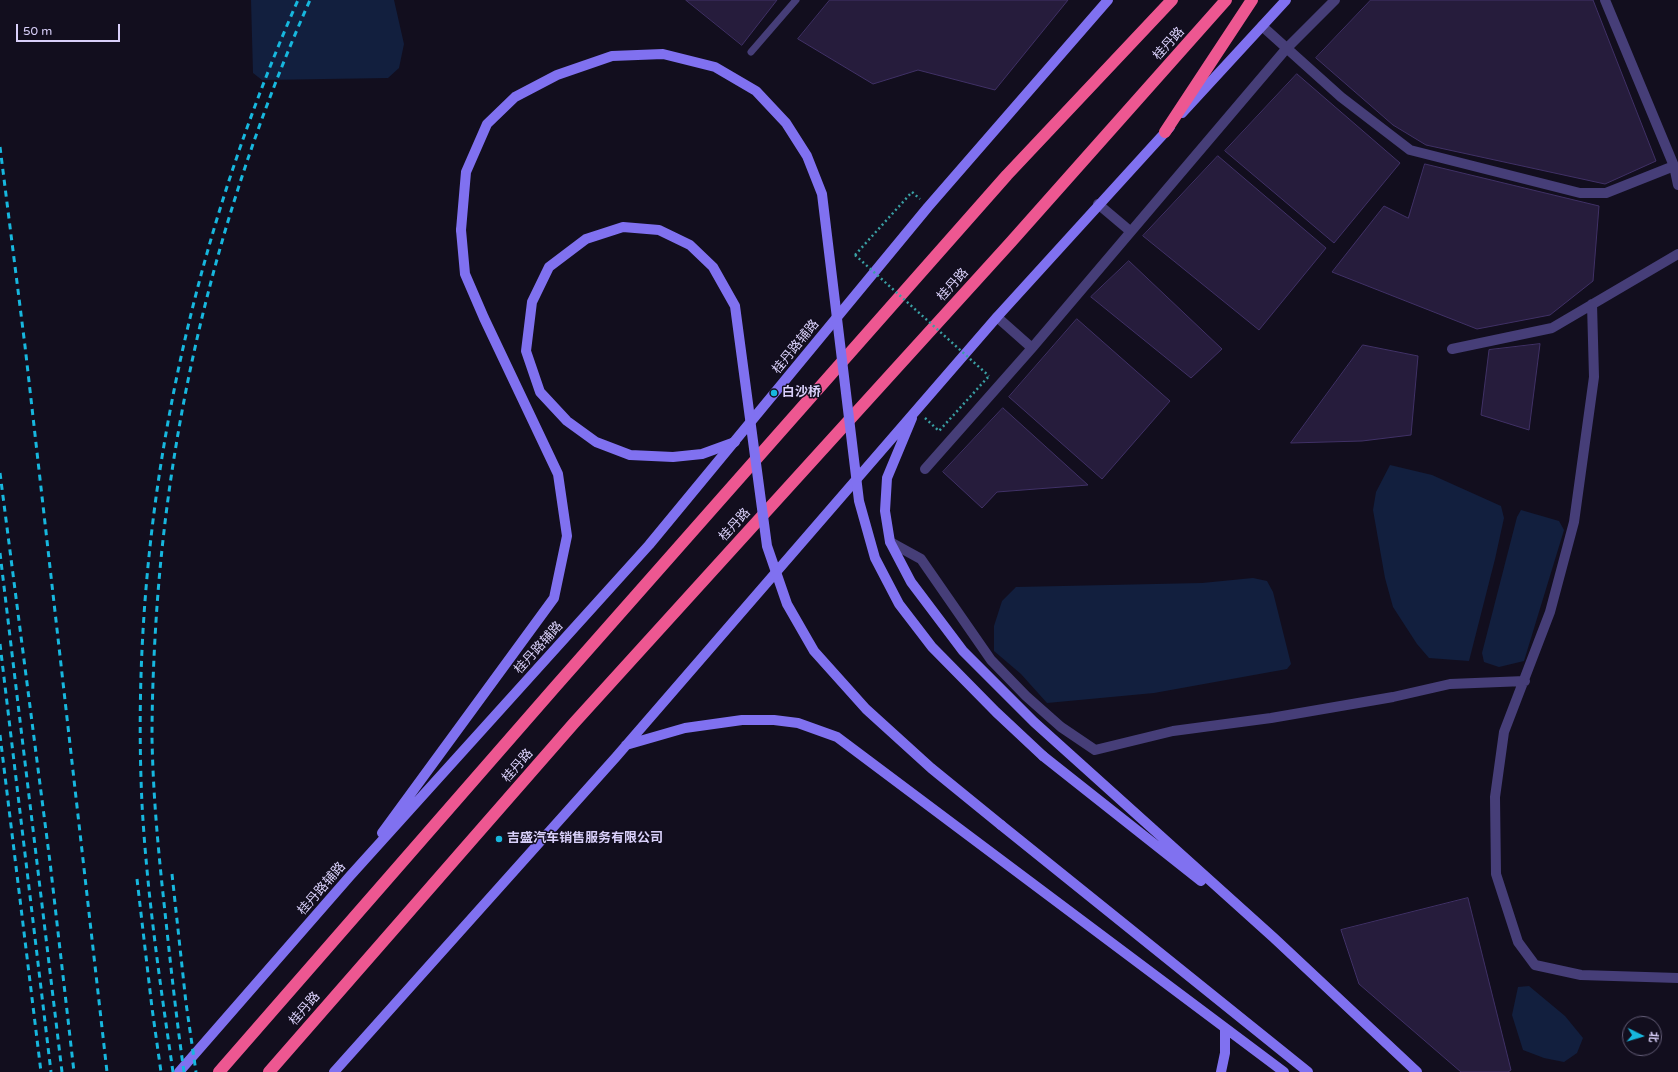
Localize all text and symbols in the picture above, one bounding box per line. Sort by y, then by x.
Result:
scale bar [18,16,122,42]
text: 50 m [23,24,52,38]
street label: 桂丹路 [1150,24,1188,64]
street label: 桂丹路 [934,265,972,305]
street label: 桂丹路辅路 [769,317,823,377]
place label: 白沙桥 [782,385,821,401]
marker: 白沙桥 [769,388,779,398]
street label: 桂丹路 [716,505,754,545]
street label: 桂丹路辅路 [511,619,567,677]
street label: 桂丹路 [499,746,537,786]
place label: 吉盛汽车销售服务有限公司 [507,831,663,847]
marker: 吉盛汽车销售服务有限公司 [494,834,504,844]
street label: 桂丹路辅路 [295,859,349,919]
street label: 桂丹路 [286,989,324,1029]
north arrow [1622,1016,1662,1056]
text: 北 [1647,1031,1660,1043]

